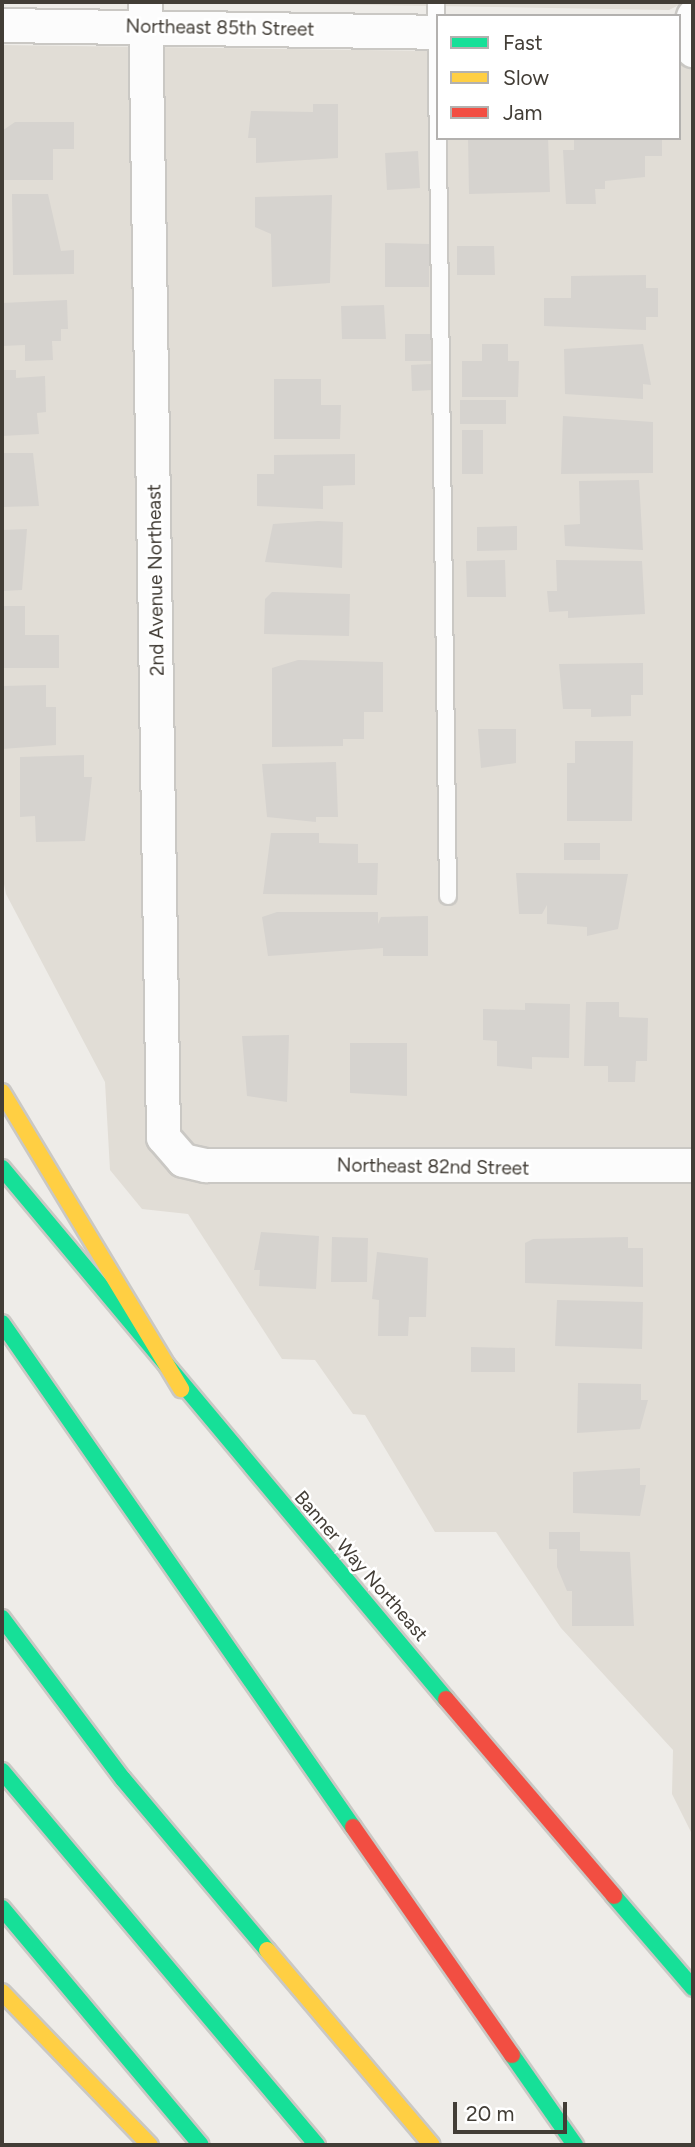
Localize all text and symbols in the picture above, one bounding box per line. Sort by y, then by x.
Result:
legend [436,14,681,140]
street label: Northeast 85th Street [125,15,315,41]
text: Fast [503,30,543,55]
text: Slow [503,65,549,90]
text: Jam [503,100,542,125]
street label: 2nd Avenue Northeast [143,484,169,676]
street label: Northeast 82nd Street [336,1154,530,1180]
street label: Banner Way Northeast [290,1486,432,1646]
scale bar [457,2088,571,2132]
text: 20 m [466,2101,514,2126]

